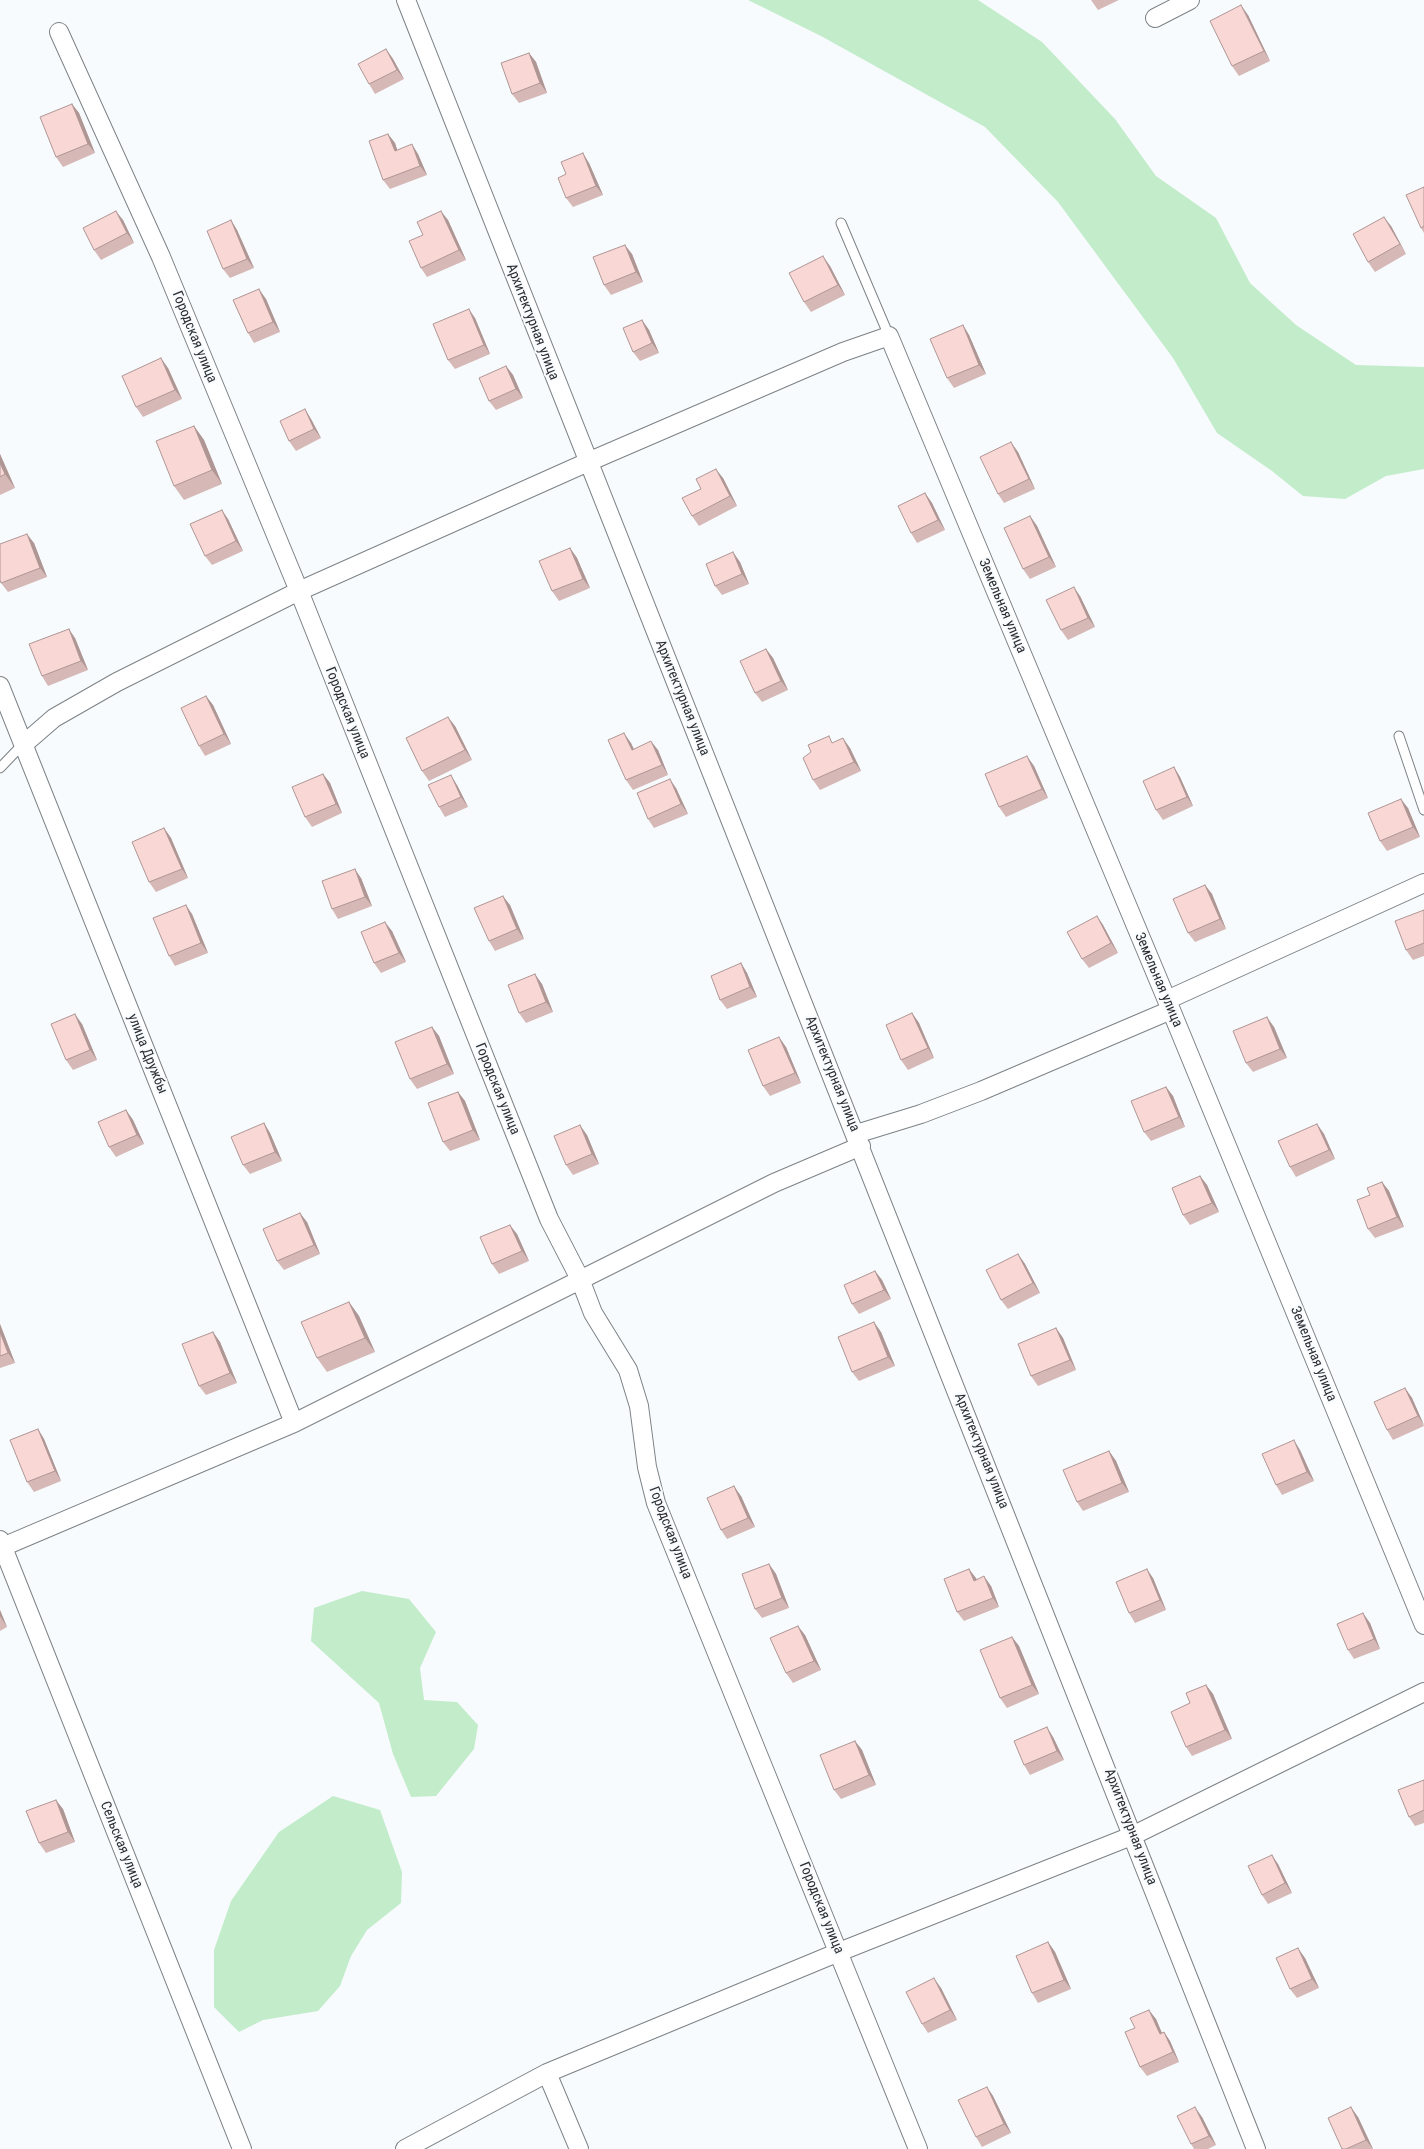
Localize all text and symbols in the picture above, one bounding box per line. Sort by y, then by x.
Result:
street label: Архитектурная улица [502,261,562,383]
street label: Городская улица [168,289,220,385]
street label: Земельная улица [975,556,1029,656]
street label: Архитектурная улица [651,638,713,758]
street label: Городская улица [321,665,373,761]
street label: Земельная улица [1131,930,1185,1030]
street label: улица Дружбы [123,1012,171,1096]
street label: Архитектурная улица [801,1014,863,1134]
street label: Городская улица [471,1041,523,1137]
street label: Земельная улица [1286,1304,1340,1404]
street label: Архитектурная улица [950,1391,1012,1511]
street label: Городская улица [645,1485,695,1581]
street label: Архитектурная улица [1100,1766,1160,1888]
street label: Сельская улица [96,1799,146,1891]
street label: Городская улица [795,1860,847,1956]

